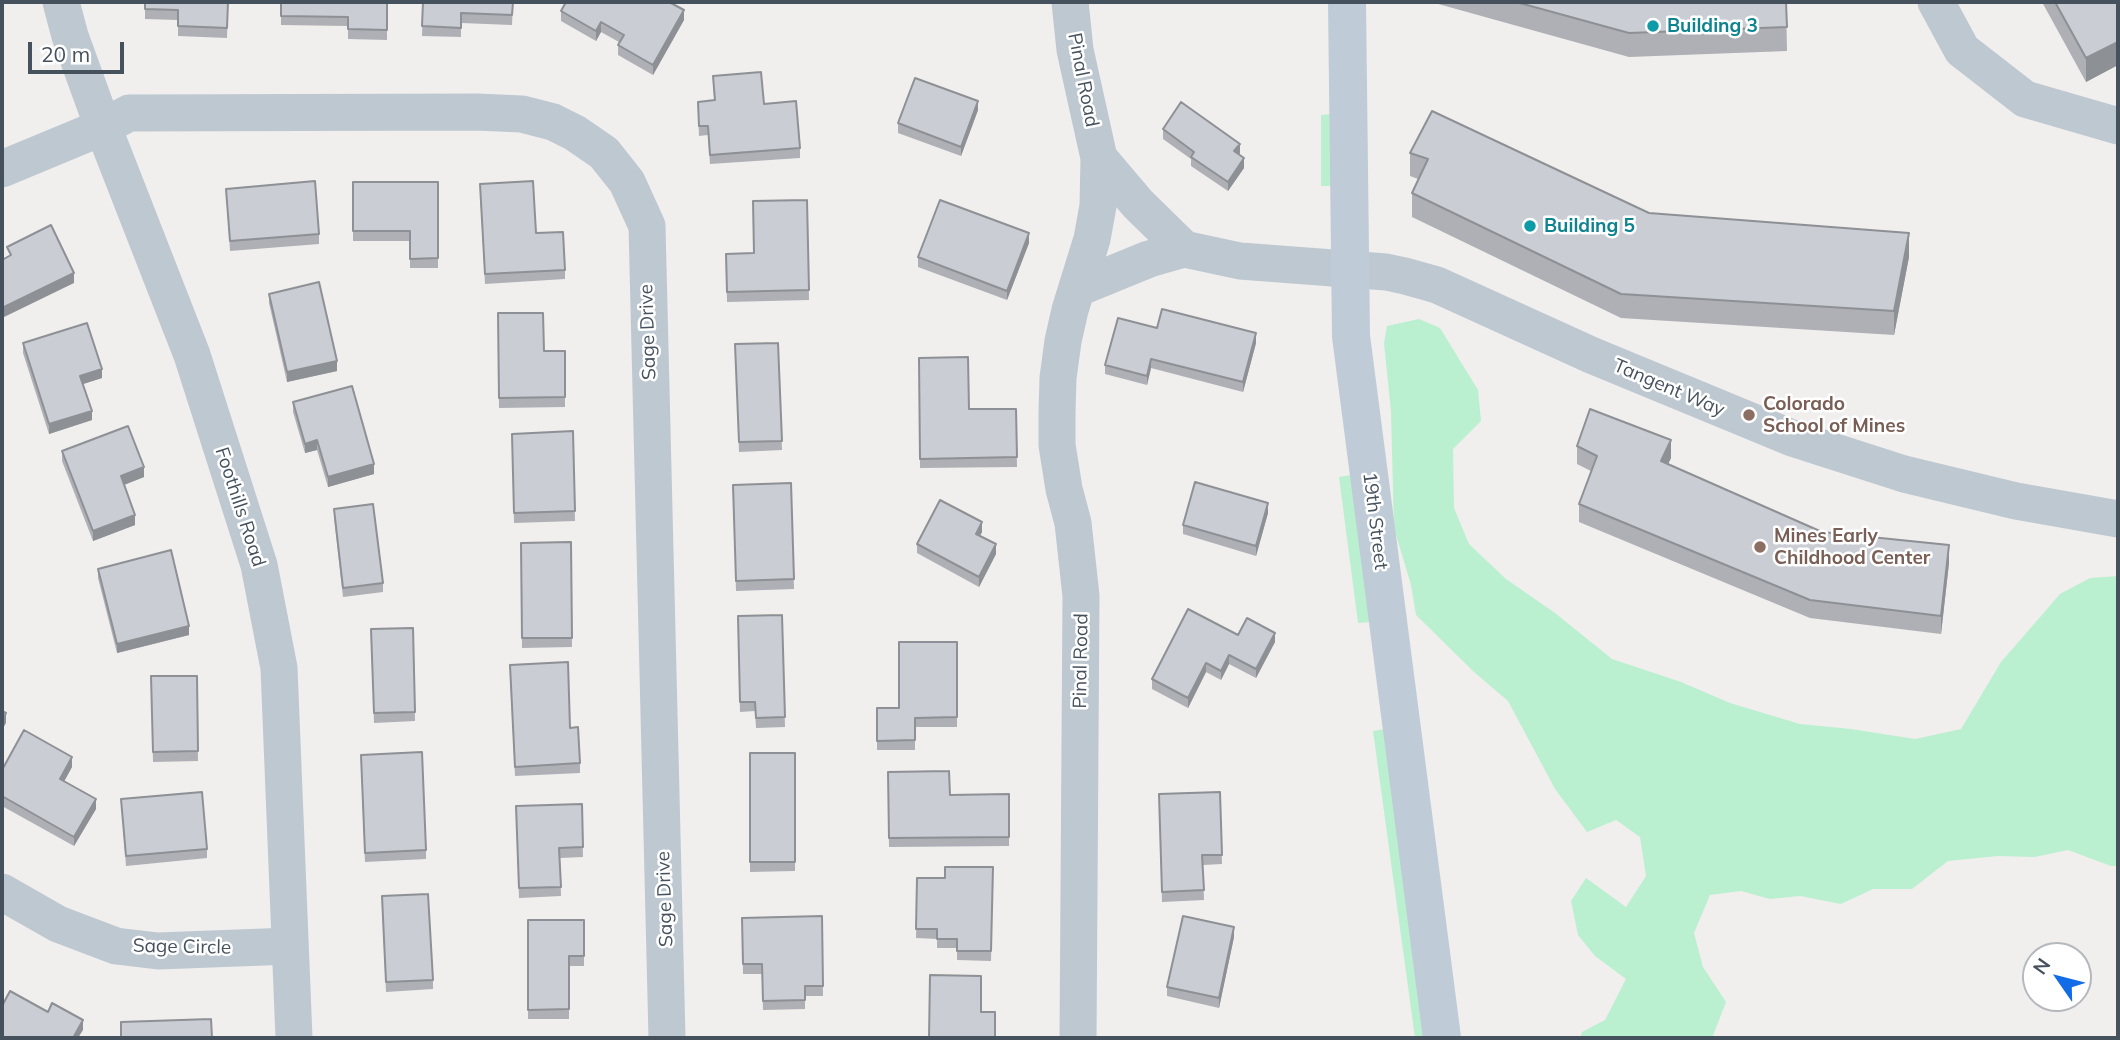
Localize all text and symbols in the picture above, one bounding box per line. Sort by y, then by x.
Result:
place label: Building 3 [1667,15,1758,37]
marker: Building 3 [1645,18,1661,34]
scale bar [32,28,128,72]
street label: Pinal Road [1063,31,1103,129]
text: 20 m [41,41,90,67]
place label: Building 5 [1544,215,1635,237]
marker: Building 5 [1522,218,1538,234]
street label: Sage Drive [635,284,661,380]
street label: Tangent Way [1610,354,1728,422]
place label: Colorado School of Mines [1763,393,1905,437]
marker: Colorado School of Mines [1741,407,1757,423]
street label: Foothills Road [210,444,270,570]
street label: 19th Street [1358,471,1392,571]
place label: Mines Early Childhood Center [1774,525,1930,569]
marker: Mines Early Childhood Center [1752,539,1768,555]
street label: Pinal Road [1069,613,1093,709]
street label: Sage Drive [652,851,678,947]
street label: Sage Circle [133,935,231,959]
north arrow [2022,942,2092,1012]
text: N [2027,953,2055,979]

